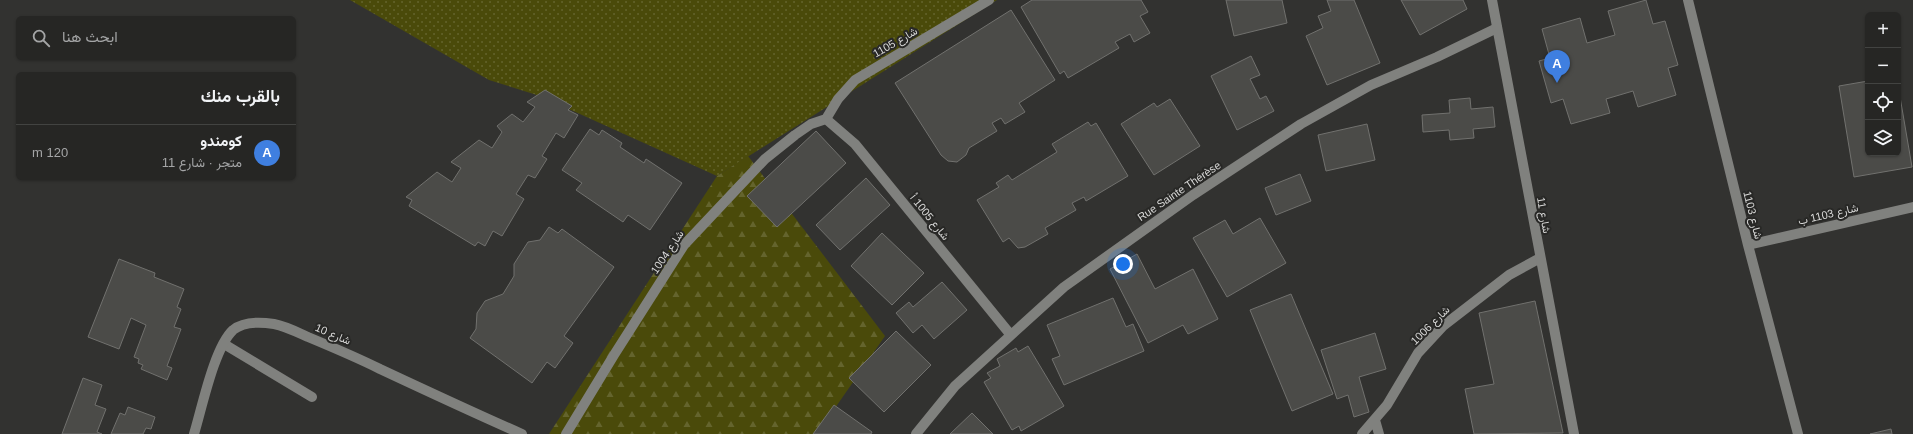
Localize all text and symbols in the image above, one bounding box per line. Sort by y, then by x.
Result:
map controls [1865,12,1901,156]
button: + [1865,12,1901,48]
search box [16,16,296,60]
street label: شارع 1105 [871,24,920,61]
icon: search [30,27,52,49]
text: ابحث هنا [62,28,118,45]
button: − [1865,48,1901,84]
pin: A [1544,50,1570,83]
button: locate [1865,84,1901,120]
text: بالقرب منك [201,87,280,106]
button: layers [1865,120,1901,156]
text: كومندو [200,132,242,149]
text: 120 m [32,145,68,160]
text: A [262,145,272,160]
text: متجر · شارع 11 [162,155,242,170]
street label: Rue Sainte Thérèse [1135,159,1223,223]
street label: شارع 1103 [1739,190,1765,241]
street label: شارع 1005 أ [906,192,952,244]
street label: شارع 11 [1533,196,1553,235]
street label: شارع 1103 ب [1797,201,1860,229]
street label: شارع 1004 [648,228,688,277]
your location [1113,254,1133,274]
street label: شارع 1006 [1408,303,1453,348]
street label: شارع 10 [313,321,353,349]

